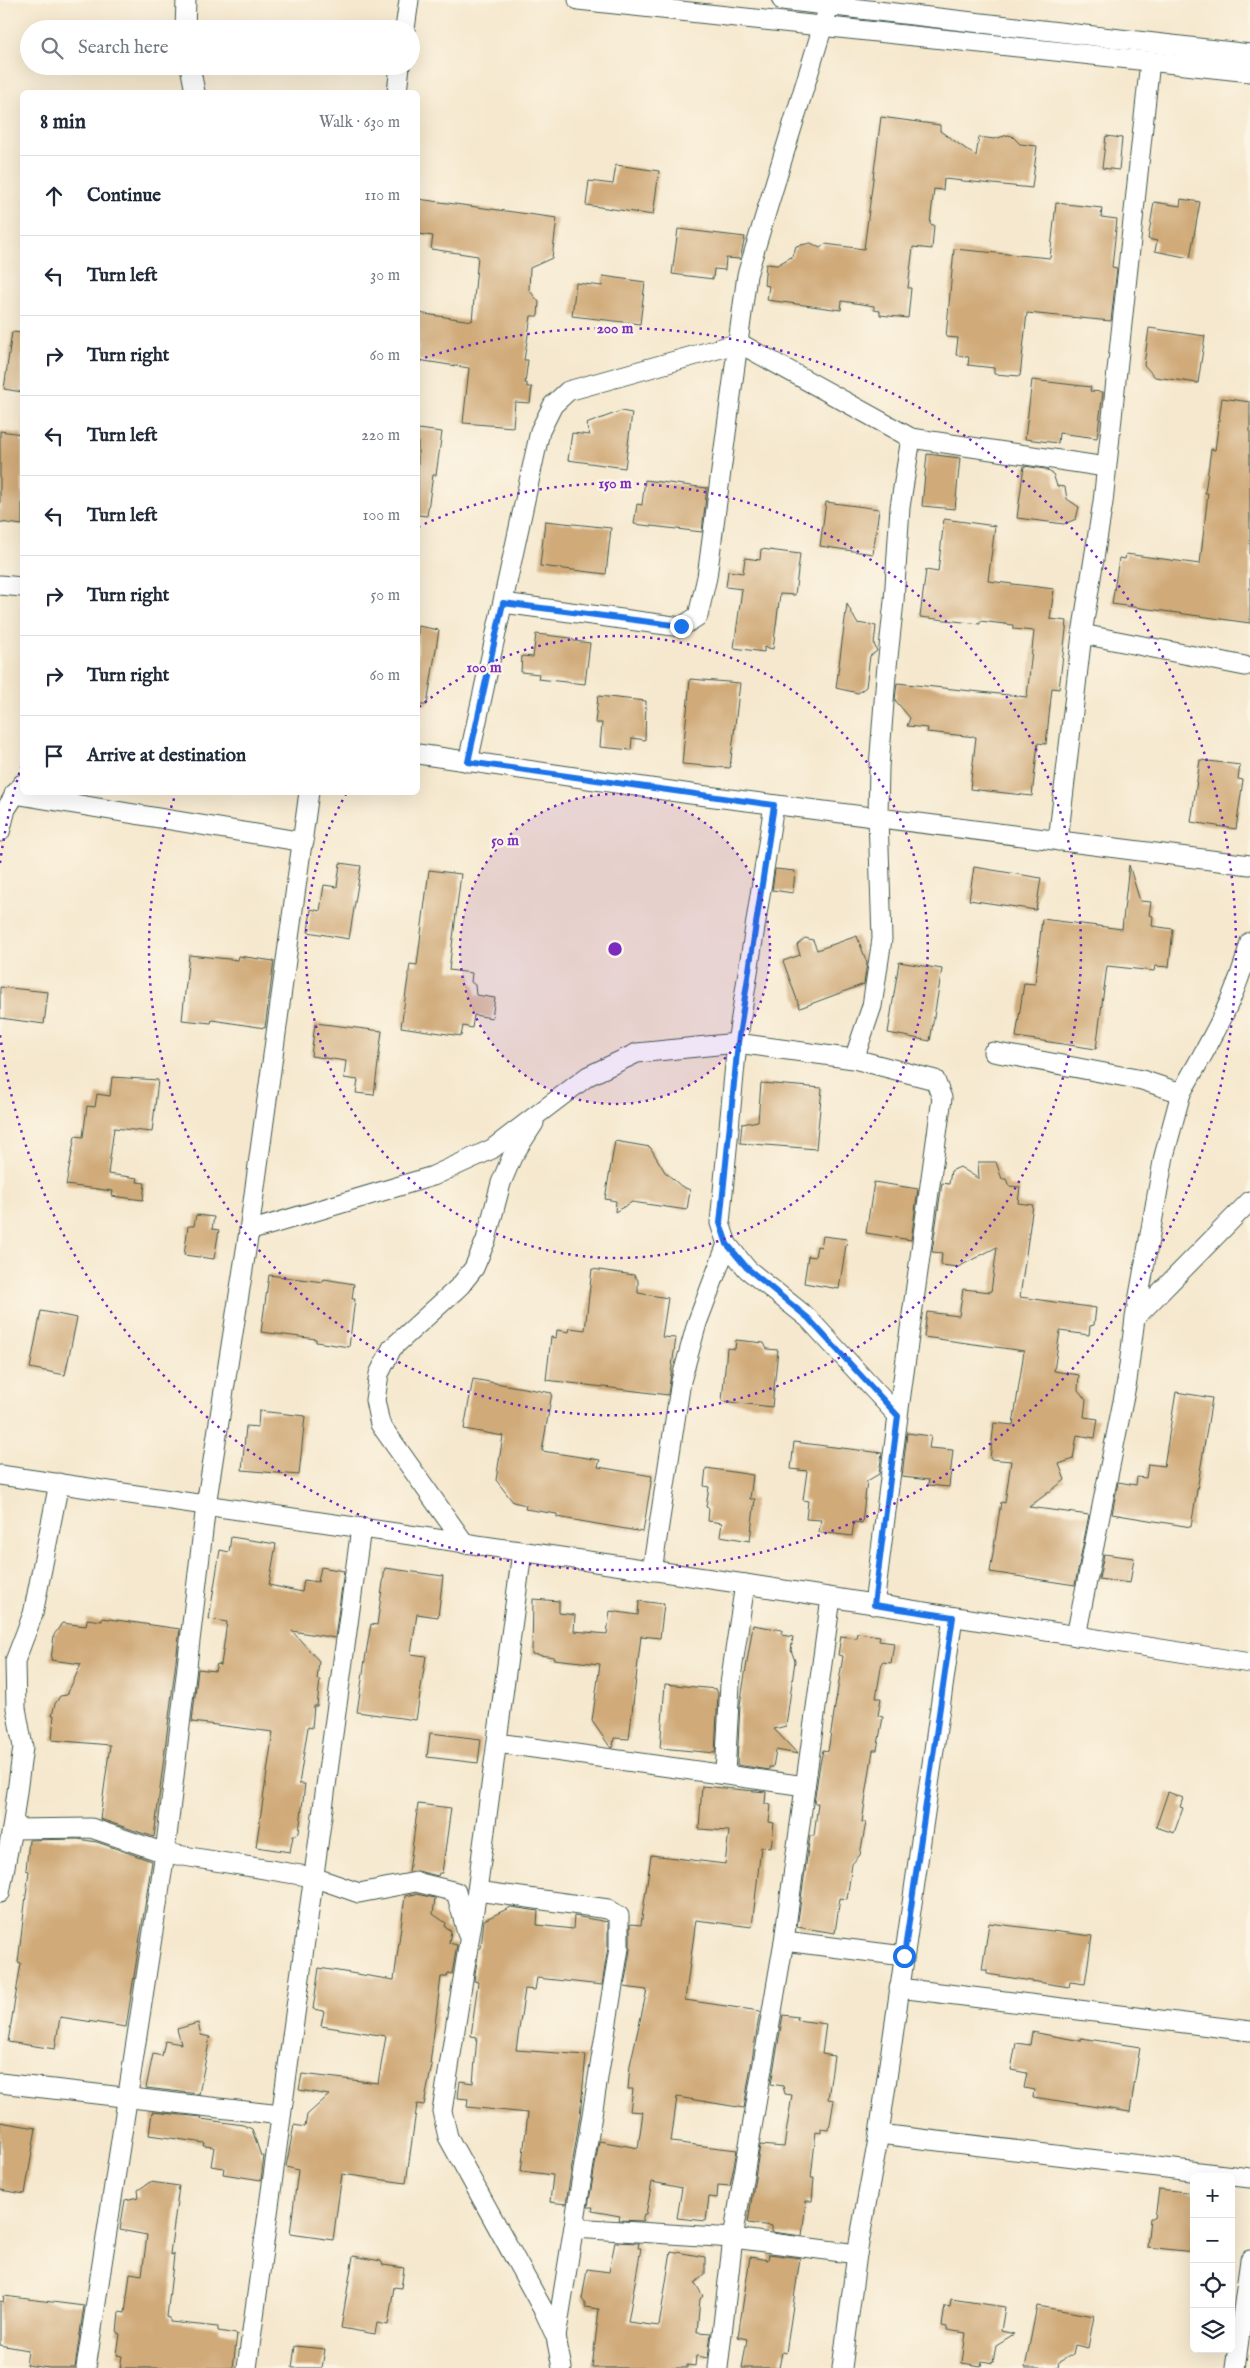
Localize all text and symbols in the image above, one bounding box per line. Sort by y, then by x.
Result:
search box [20,20,420,75]
icon: search [38,34,66,62]
text: Search here [78,36,169,60]
text: 8 min [40,109,86,136]
text: Walk · 630 m [319,113,400,133]
icon: ahead [40,182,68,210]
text: Continue [87,184,161,208]
text: 110 m [364,186,400,206]
icon: left [40,262,68,290]
text: Turn left [87,264,158,288]
text: 30 m [370,266,400,286]
text: 200 m [597,319,634,338]
icon: right [40,342,68,370]
text: Turn right [87,344,169,368]
text: 60 m [370,346,400,366]
icon: left [40,422,68,450]
text: Turn left [87,424,158,448]
text: 220 m [361,426,400,446]
text: 150 m [598,474,632,493]
icon: left [40,502,68,530]
text: Turn left [87,504,158,528]
text: 100 m [363,506,400,526]
icon: right [40,582,68,610]
text: Turn right [87,584,169,608]
text: 50 m [371,586,400,606]
route end [670,615,693,638]
text: 100 m [466,658,502,677]
icon: right [40,662,68,690]
text: Turn right [87,664,169,688]
text: 60 m [370,666,400,686]
icon: arrive [40,742,68,770]
text: Arrive at destination [87,744,246,768]
text: 50 m [491,831,519,850]
centre of rings [606,940,624,958]
route start [893,1945,916,1968]
map controls [1190,2173,1235,2353]
button: + [1190,2173,1235,2218]
button: − [1190,2218,1235,2263]
button: locate [1190,2263,1235,2308]
button: layers [1190,2308,1235,2353]

